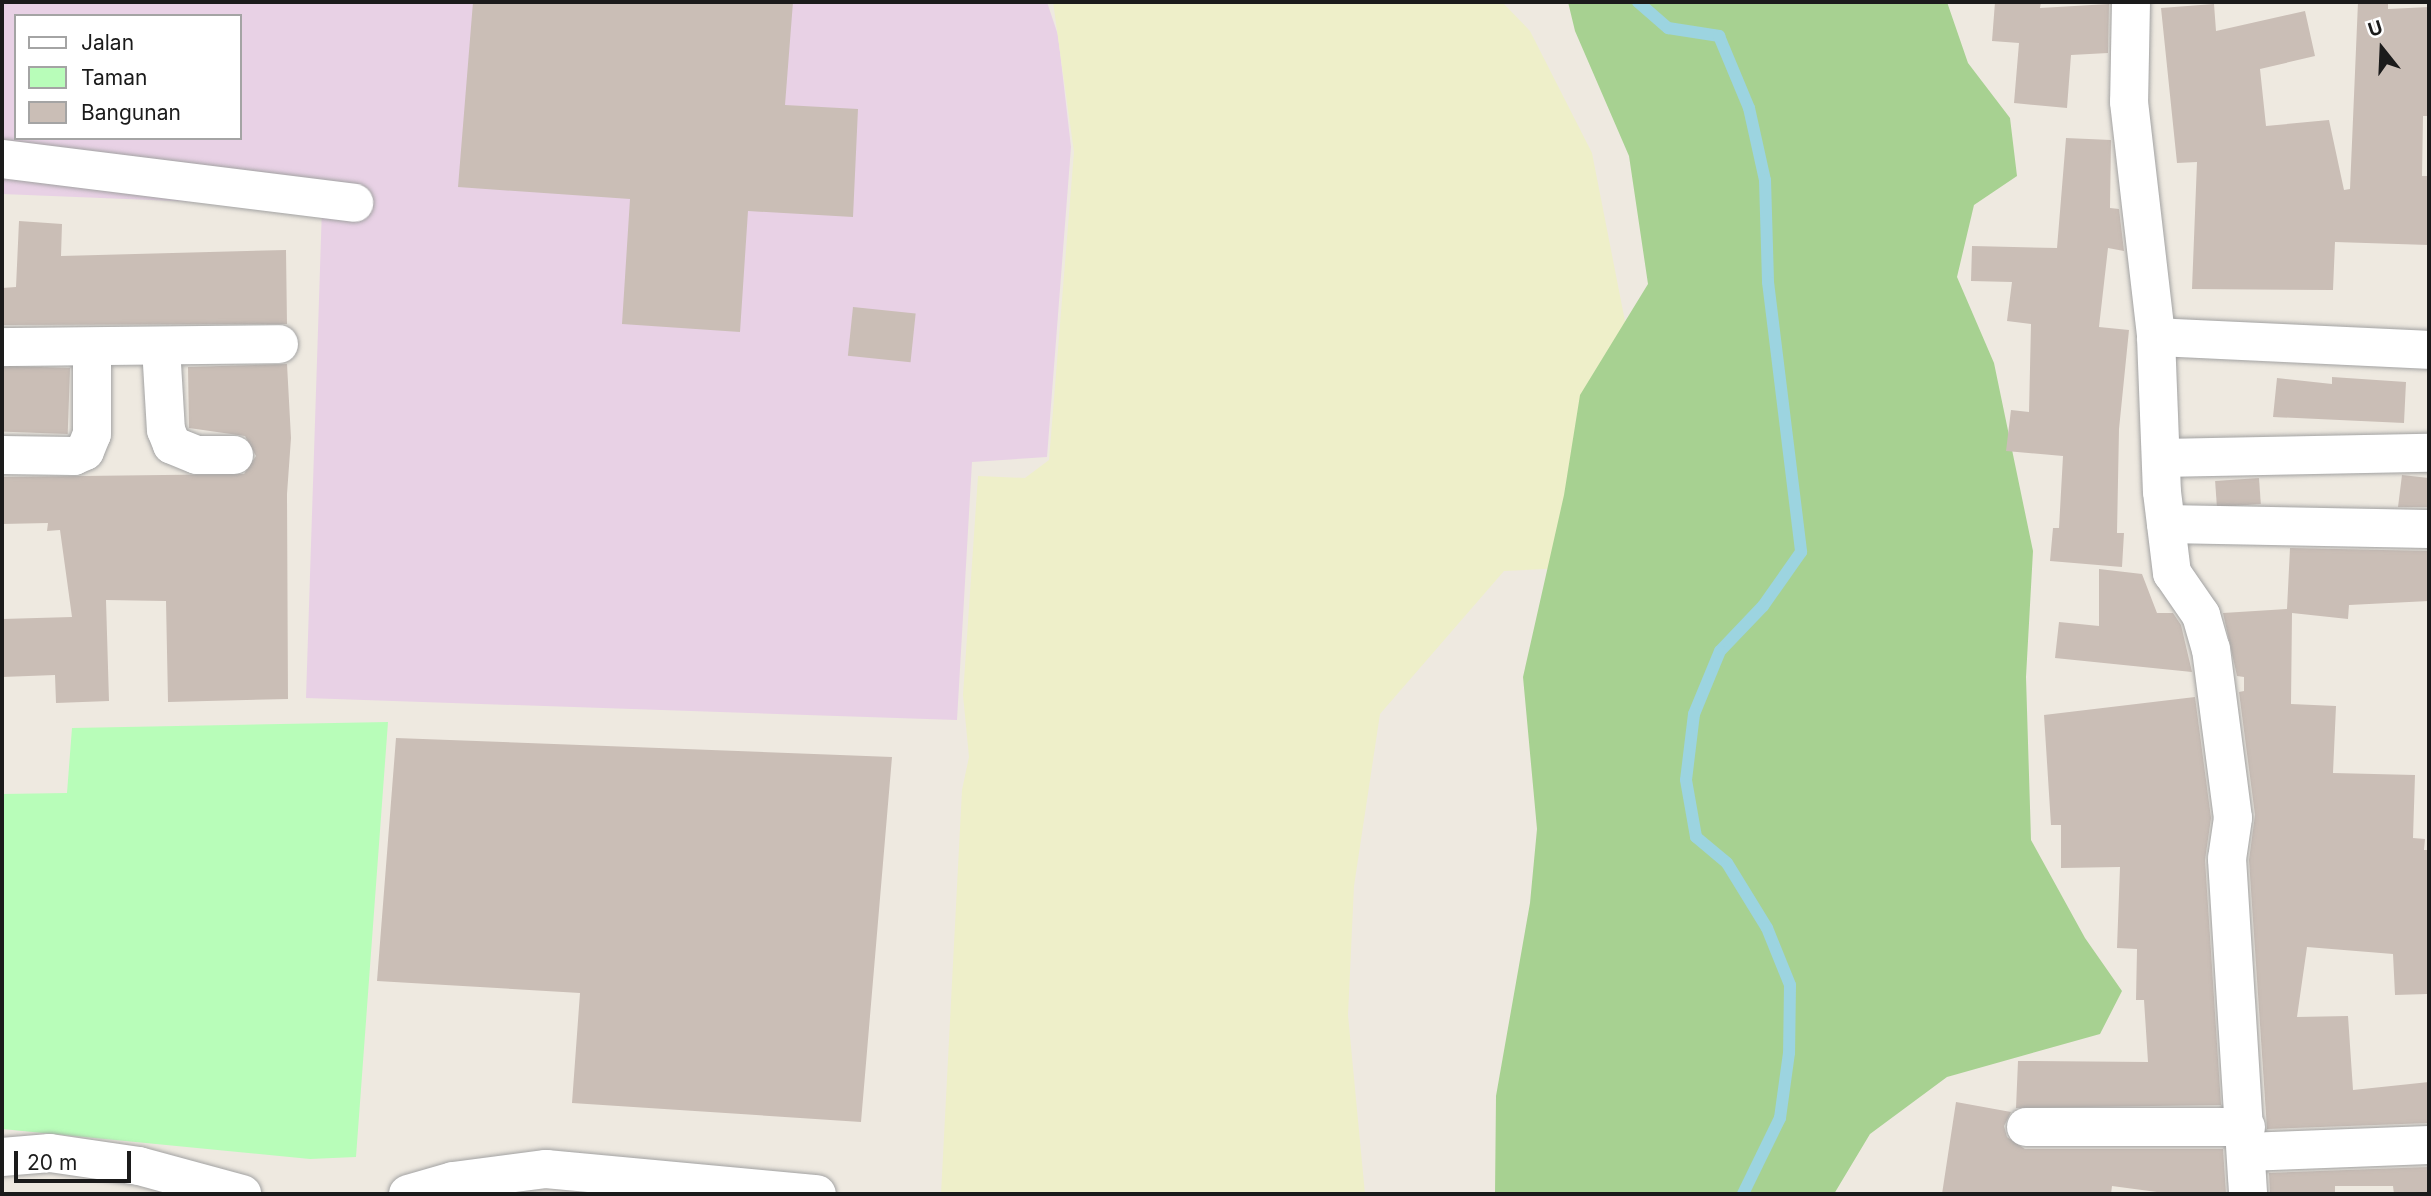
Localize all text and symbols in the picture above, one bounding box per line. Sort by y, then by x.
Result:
legend [14,14,242,140]
north arrow [2347,14,2417,84]
text: U [2365,15,2386,42]
text: Jalan [81,30,134,55]
text: Taman [81,65,147,90]
text: Bangunan [81,100,181,125]
scale bar [18,1136,135,1180]
text: 20 m [27,1150,77,1175]

